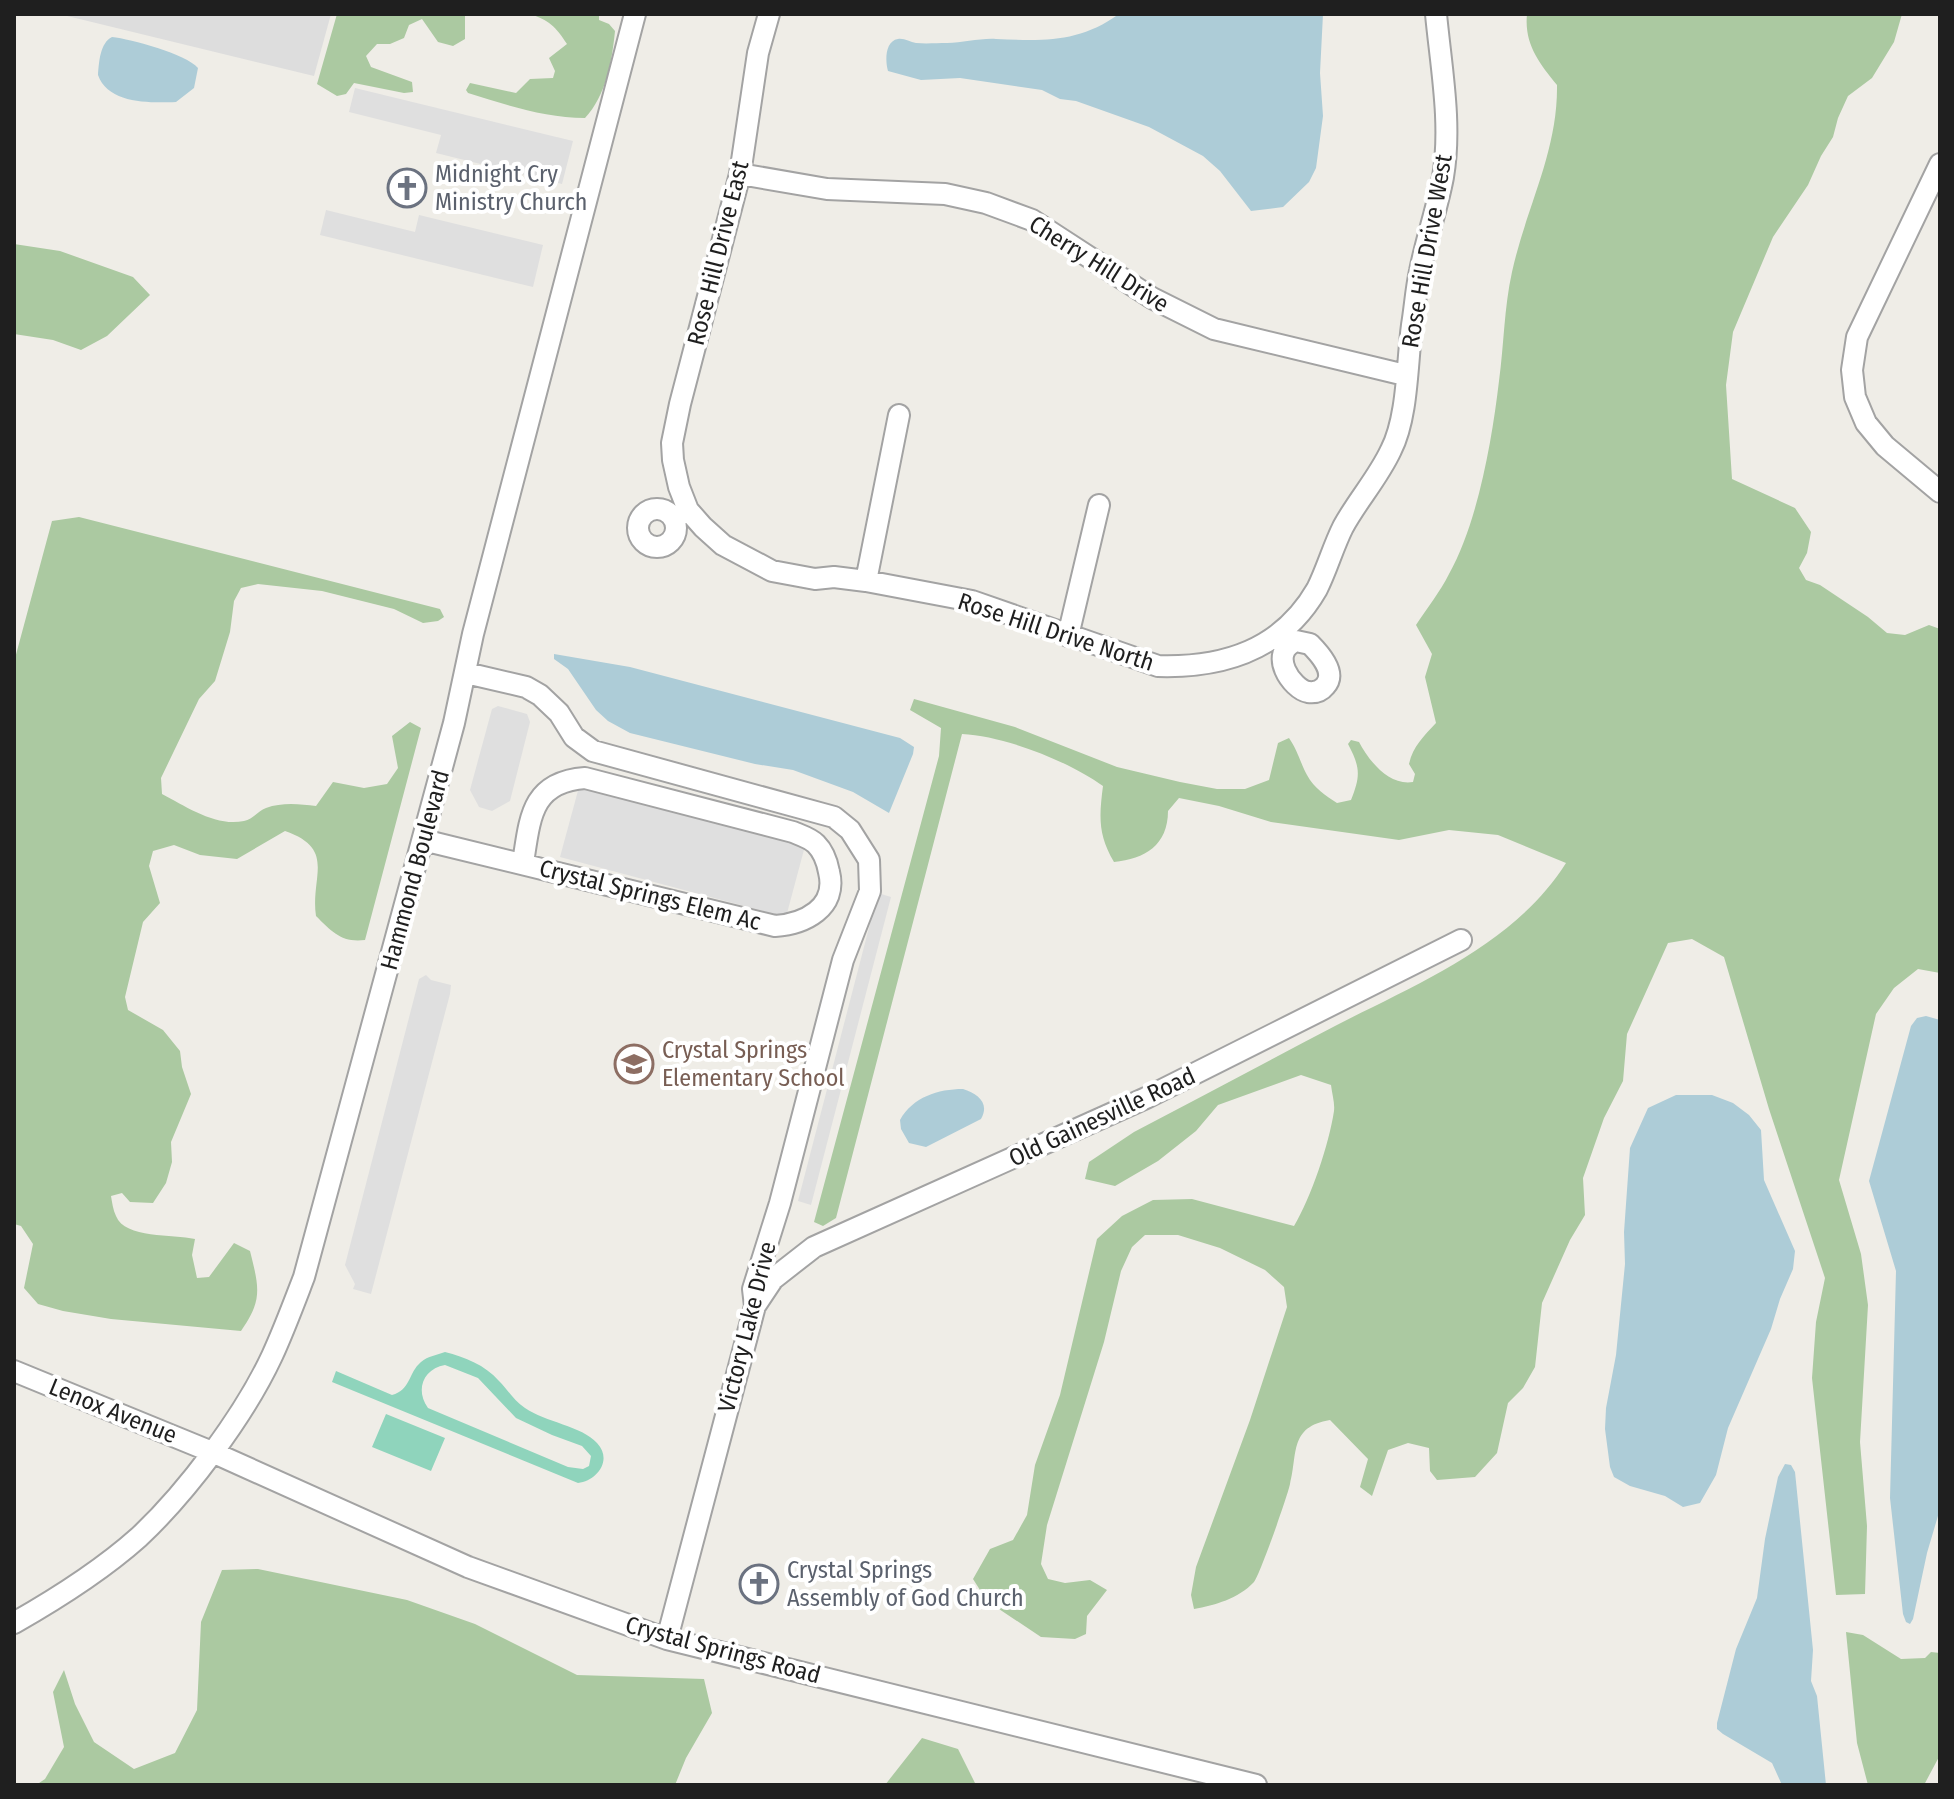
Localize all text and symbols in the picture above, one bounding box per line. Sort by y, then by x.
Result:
street label: Rose Hill Drive West [1396,152,1458,350]
street label: Rose Hill Drive East [682,158,754,348]
place label: Midnight Cry Ministry Church [435,160,587,216]
church icon: Midnight Cry Ministry Church [386,167,428,209]
street label: Cherry Hill Drive [1024,210,1174,318]
street label: Rose Hill Drive North [954,587,1158,677]
street label: Hammond Boulevard [375,767,455,973]
street label: Crystal Springs Elem Ac [536,854,764,936]
place label: Crystal Springs Elementary School [662,1036,845,1092]
school or university icon: Crystal Springs Elementary School [613,1043,655,1085]
street label: Old Gainesville Road [1004,1062,1200,1172]
street label: Victory Lake Drive [712,1239,782,1415]
street label: Lenox Avenue [45,1373,181,1449]
place label: Crystal Springs Assembly of God Church [787,1556,1024,1612]
church icon: Crystal Springs Assembly of God Church [738,1563,780,1605]
street label: Crystal Springs Road [622,1611,824,1689]

